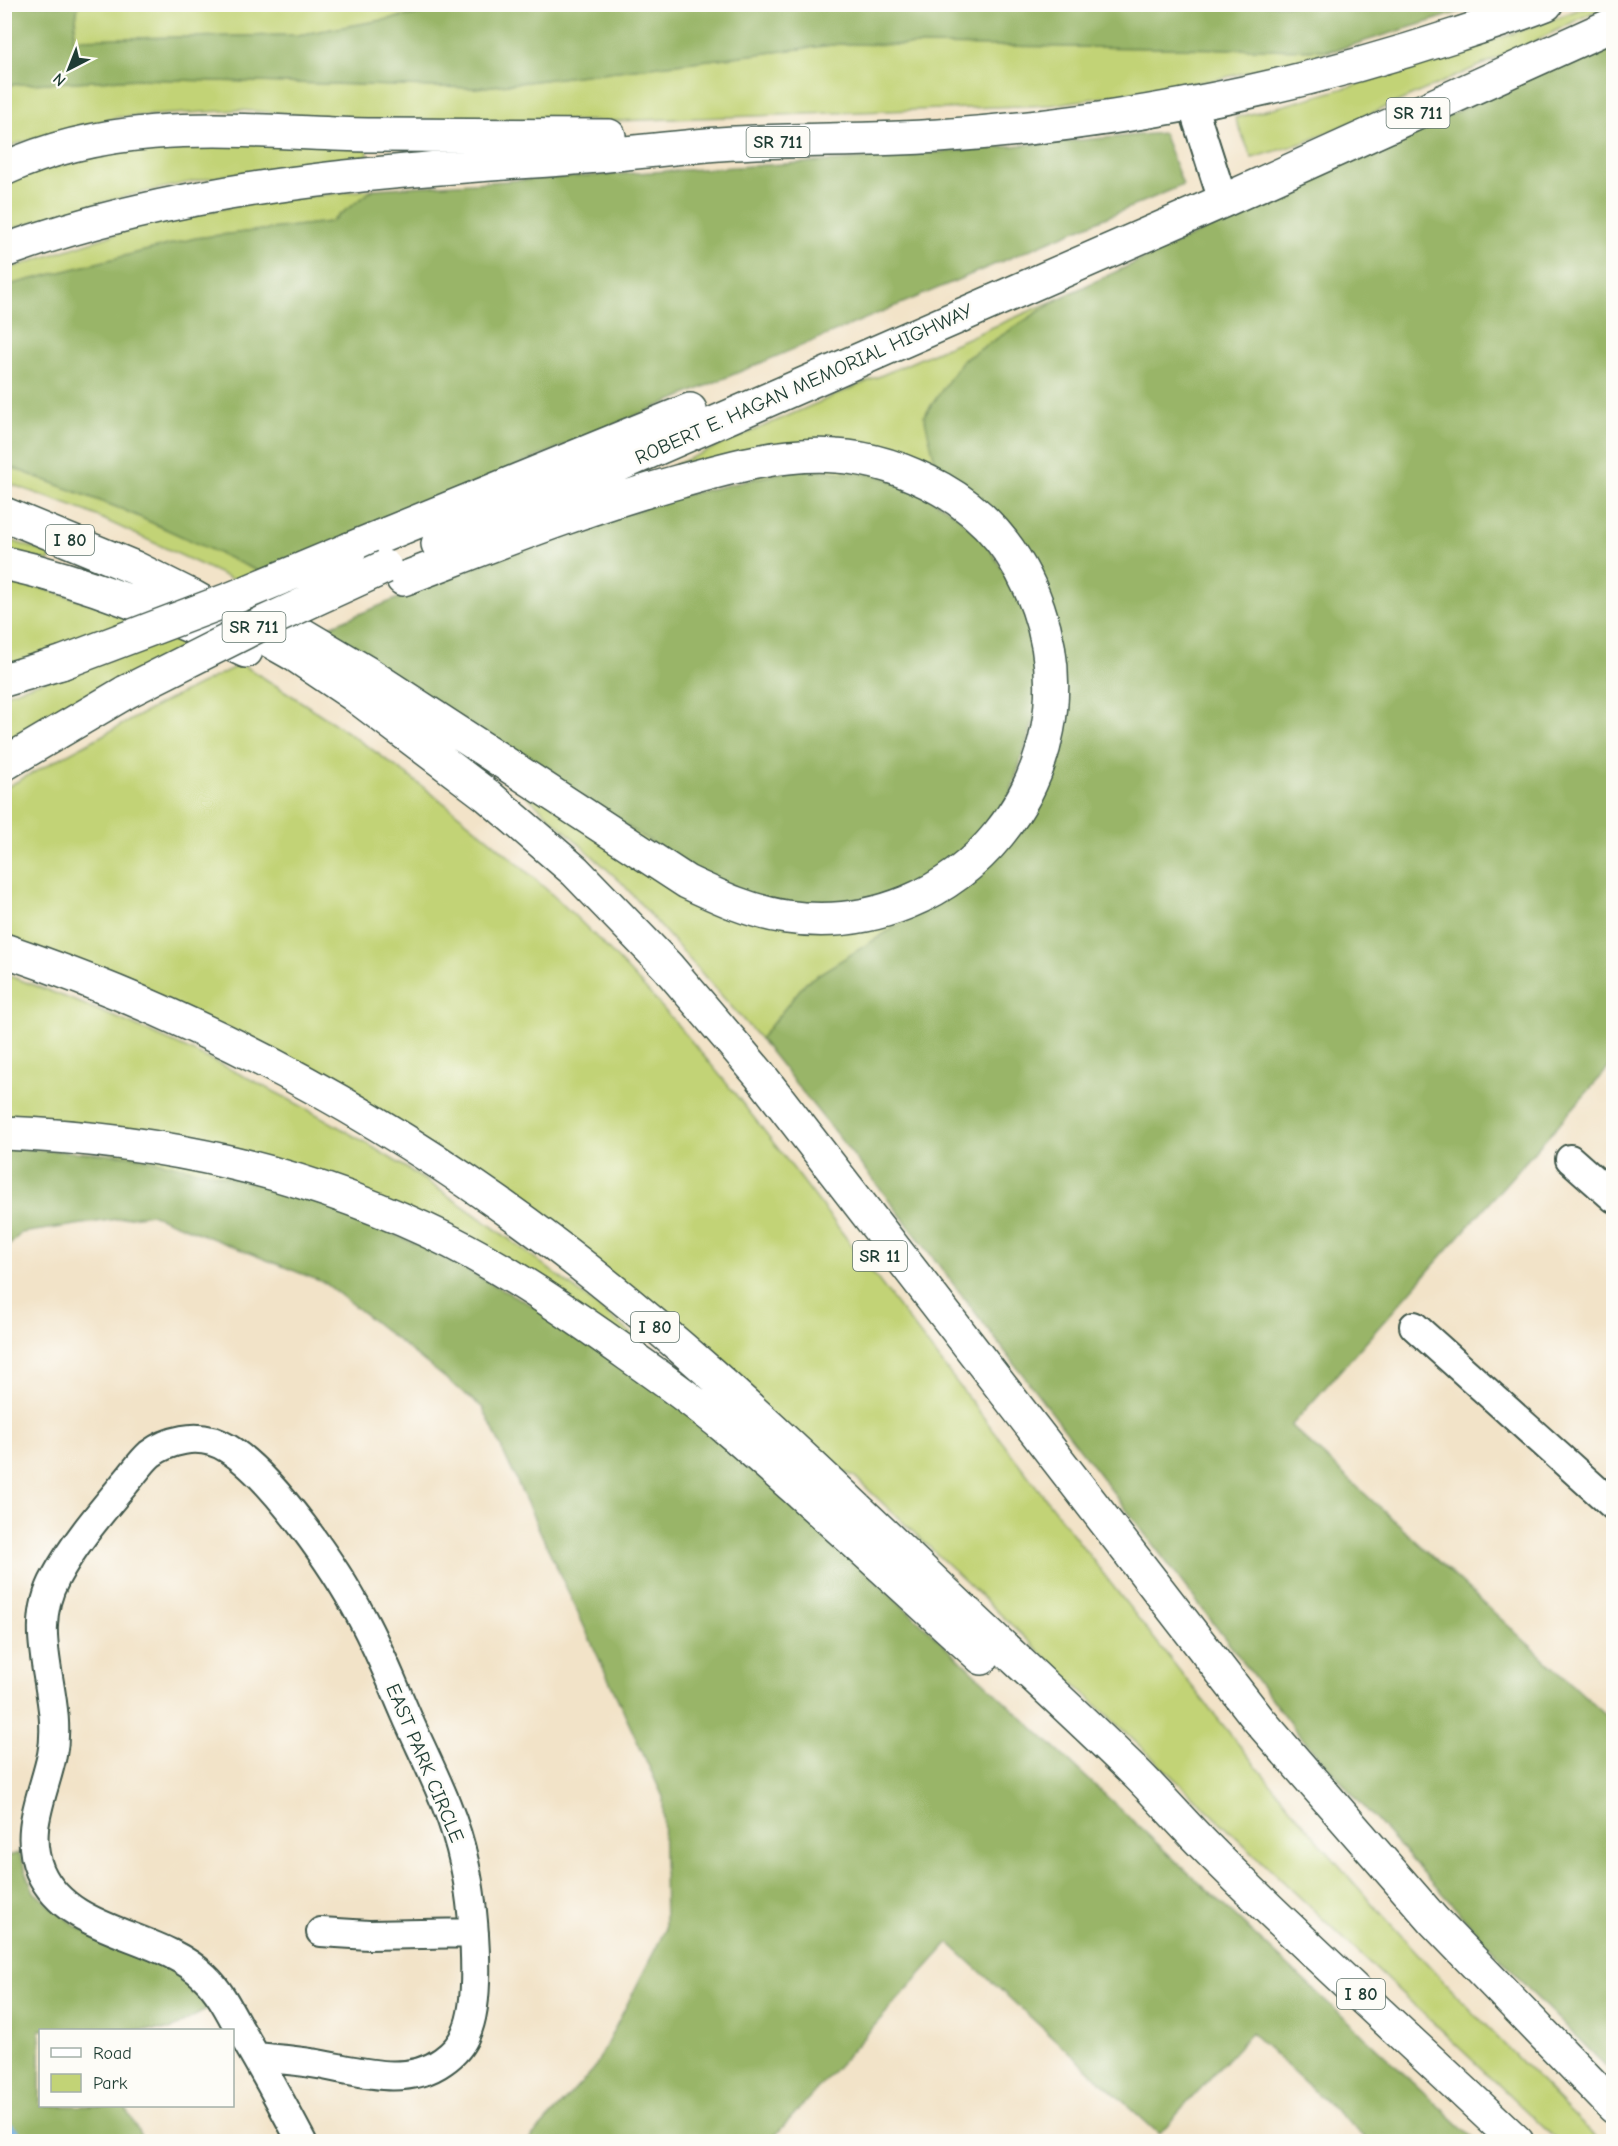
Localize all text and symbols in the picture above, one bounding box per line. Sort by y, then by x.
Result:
north arrow [39,39,99,99]
text: N [50,69,70,90]
road number: SR 711 [1386,98,1450,128]
road number: SR 711 [746,127,810,157]
street label: ROBERT E. HAGAN MEMORIAL HIGHWAY [631,299,977,469]
road number: I 80 [46,525,94,555]
road number: SR 711 [222,612,286,642]
road number: SR 11 [853,1241,907,1271]
road number: I 80 [631,1312,679,1342]
street label: EAST PARK CIRCLE [381,1680,469,1846]
road number: I 80 [1337,1979,1385,2009]
legend [39,2029,234,2107]
text: Road [93,2043,132,2064]
text: Park [93,2073,128,2094]

